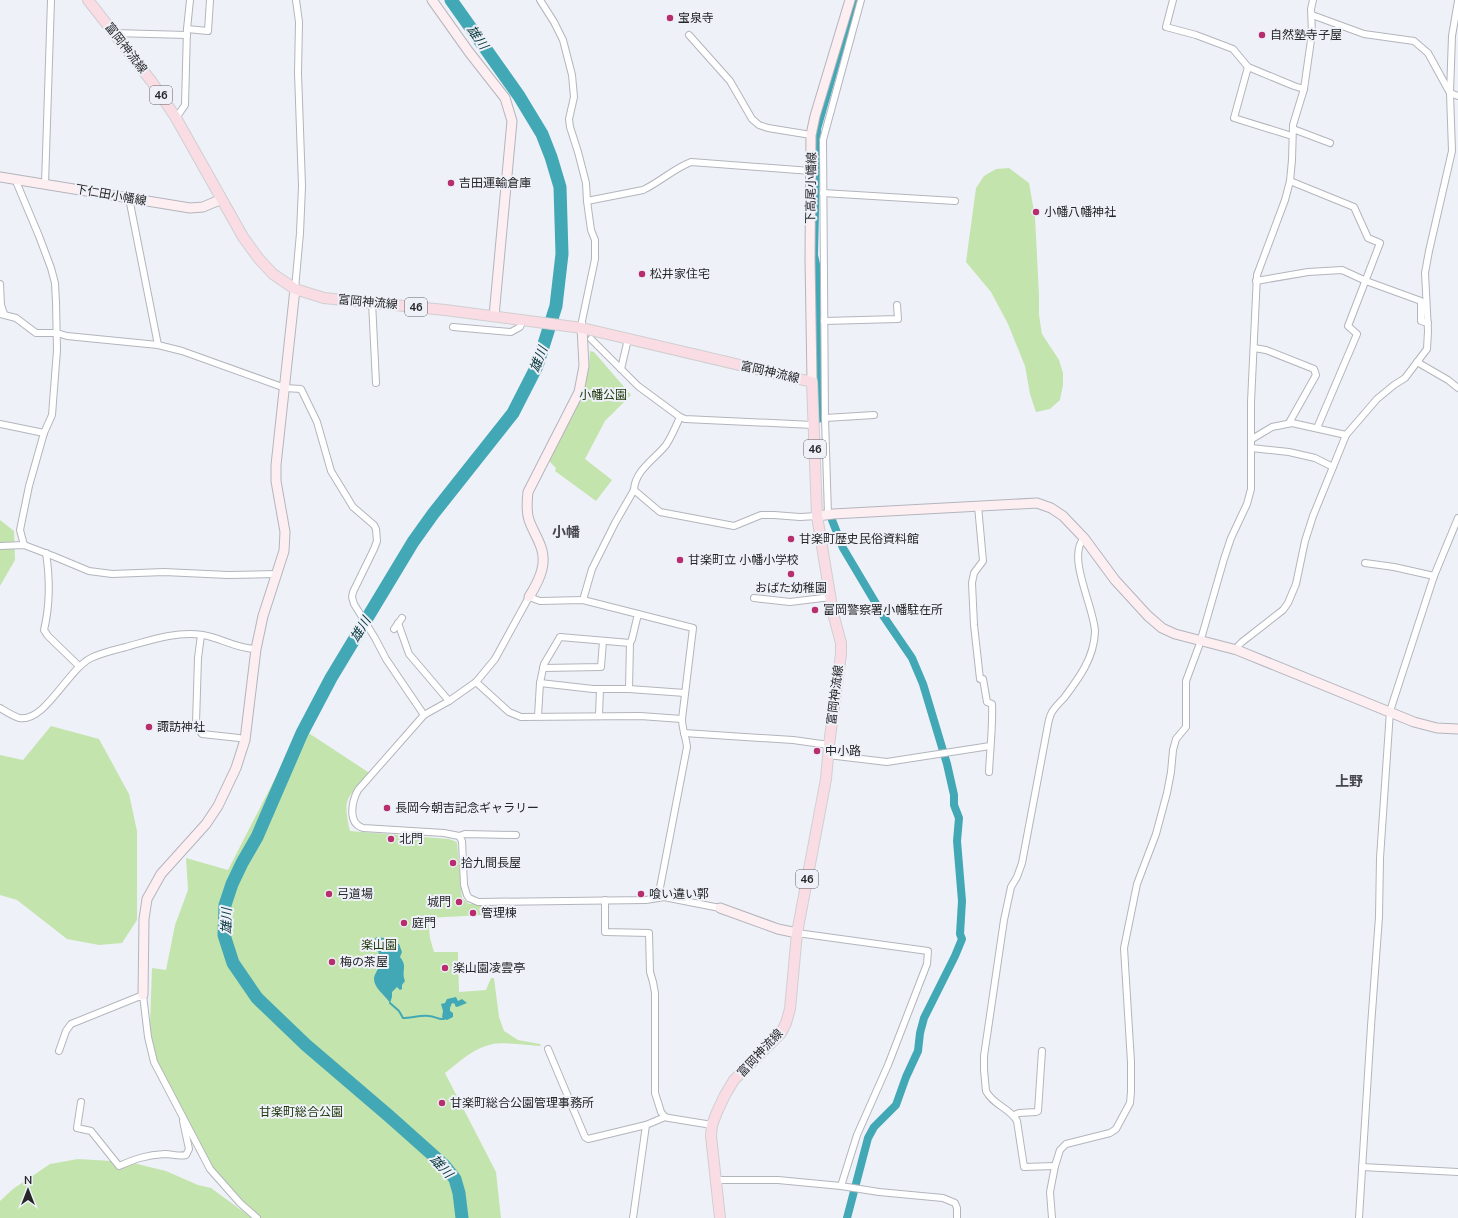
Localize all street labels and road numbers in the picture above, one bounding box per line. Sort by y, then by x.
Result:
street label: 富岡神流線 [101,19,151,77]
road number: 46 [150,86,172,104]
street label: 下高尾小幡線 [802,152,820,224]
street label: 下仁田小幡線 [74,181,148,209]
street label: 富岡神流線 [337,291,399,313]
road number: 46 [405,298,427,316]
street label: 富岡神流線 [739,357,801,387]
road number: 46 [804,440,826,458]
street label: 富岡神流線 [823,664,847,726]
road number: 46 [796,870,818,888]
street label: 富岡神流線 [734,1026,786,1080]

